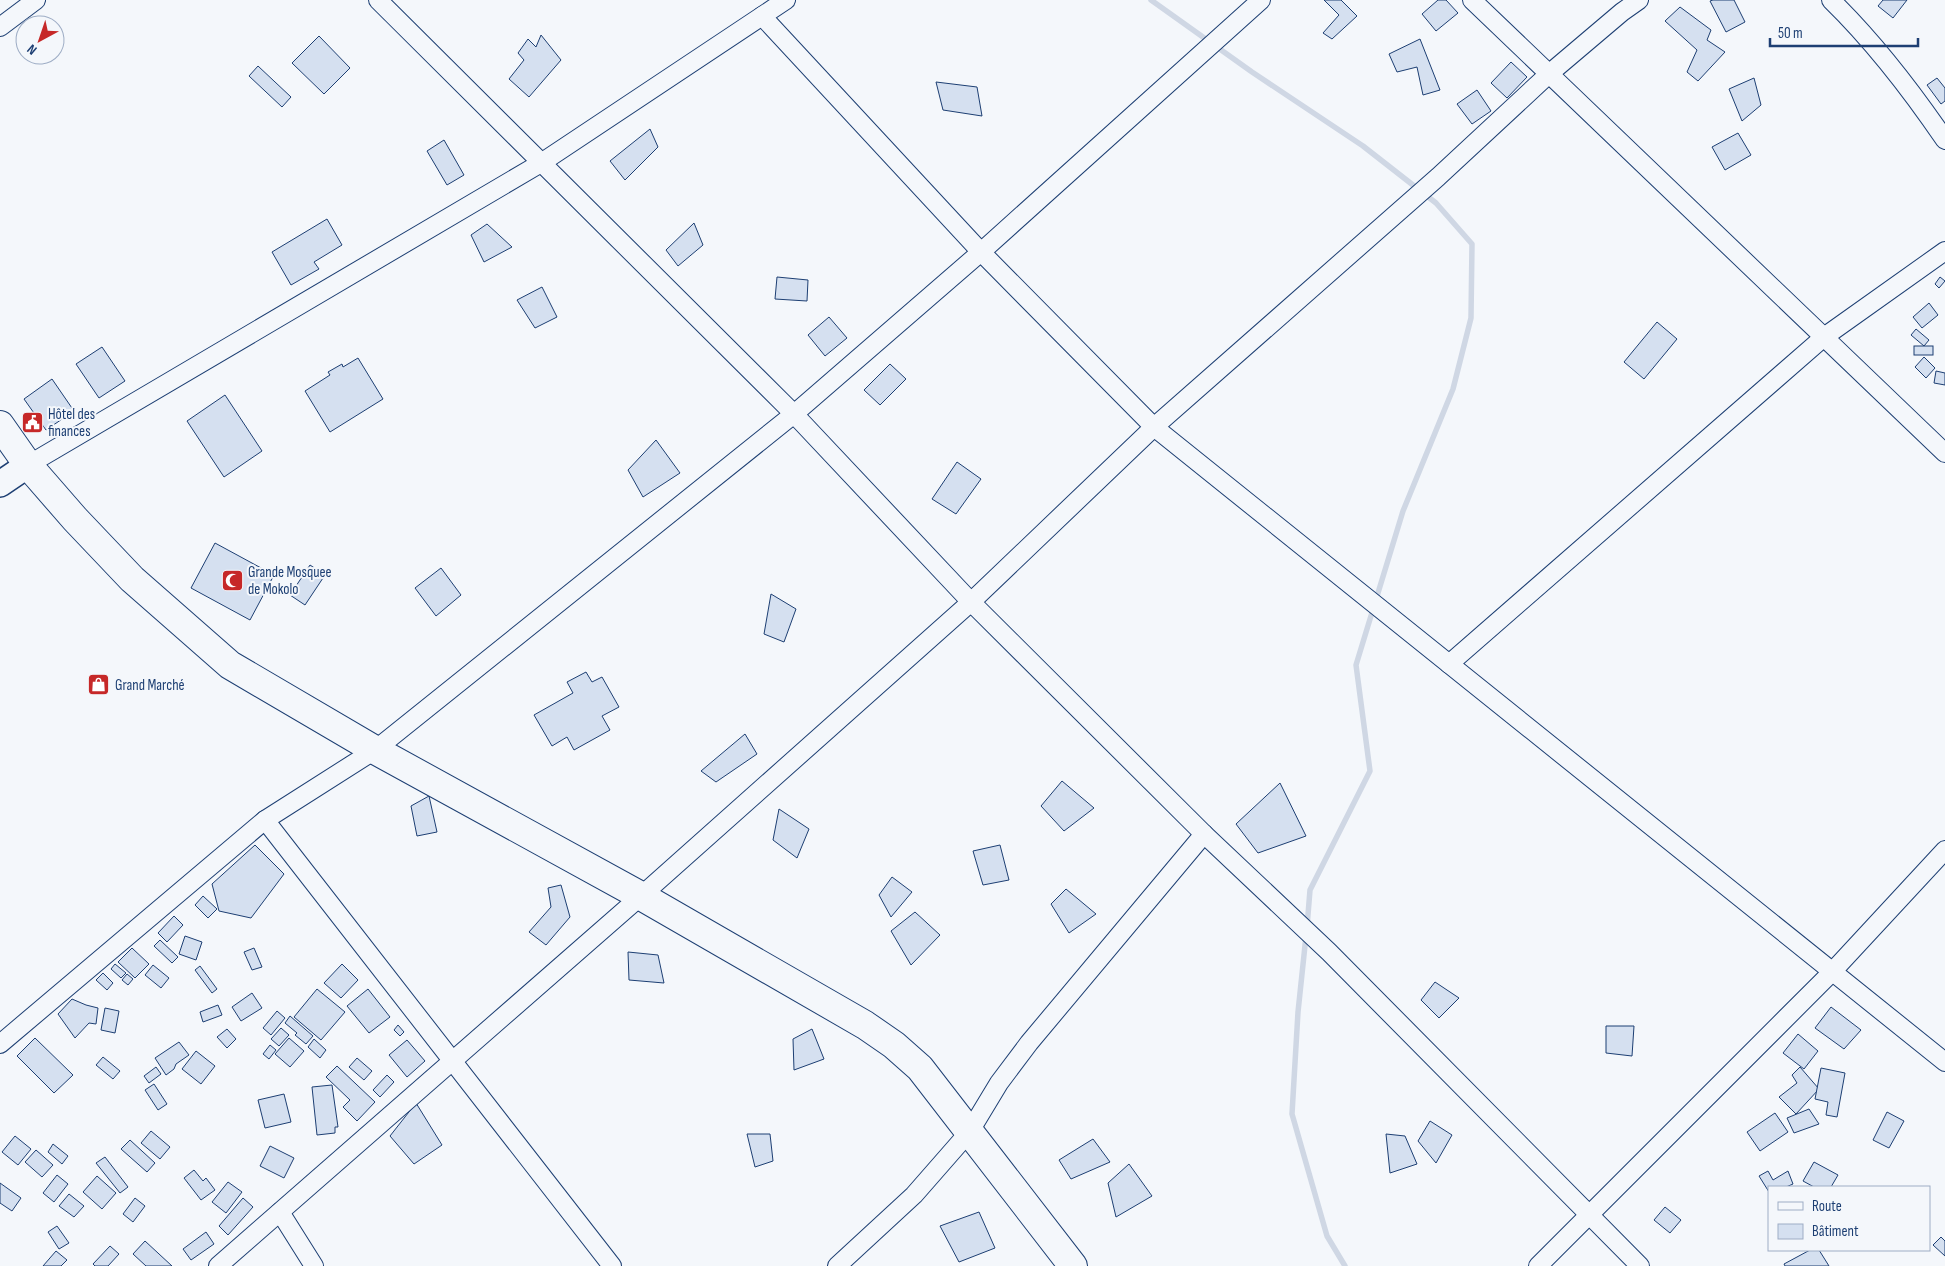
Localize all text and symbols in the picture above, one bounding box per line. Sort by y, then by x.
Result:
north arrow [15,15,65,65]
scale bar [1770,15,1918,47]
text: 50 m [1778,24,1803,43]
text: N [24,41,40,58]
place label: Hôtel des finances [48,405,95,441]
public building icon: Hôtel des finances [20,411,44,435]
place label: Grande Mosquee de Mokolo [248,563,332,599]
mosque icon: Grande Mosquee de Mokolo [220,569,244,593]
shop icon: Grand Marché [87,673,111,697]
place label: Grand Marché [115,676,185,695]
legend [1768,1186,1930,1251]
text: Route [1812,1197,1842,1216]
text: Bâtiment [1812,1222,1859,1241]

